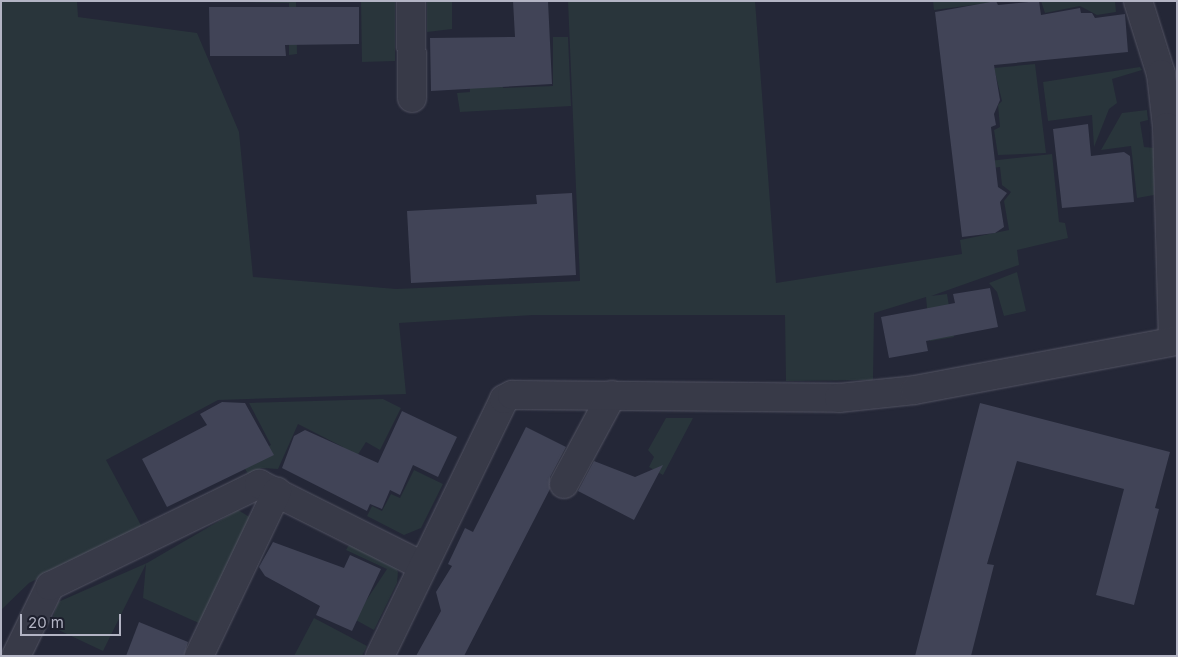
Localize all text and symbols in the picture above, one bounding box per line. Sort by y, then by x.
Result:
scale bar [22,604,124,636]
text: 20 m [28,613,64,632]

